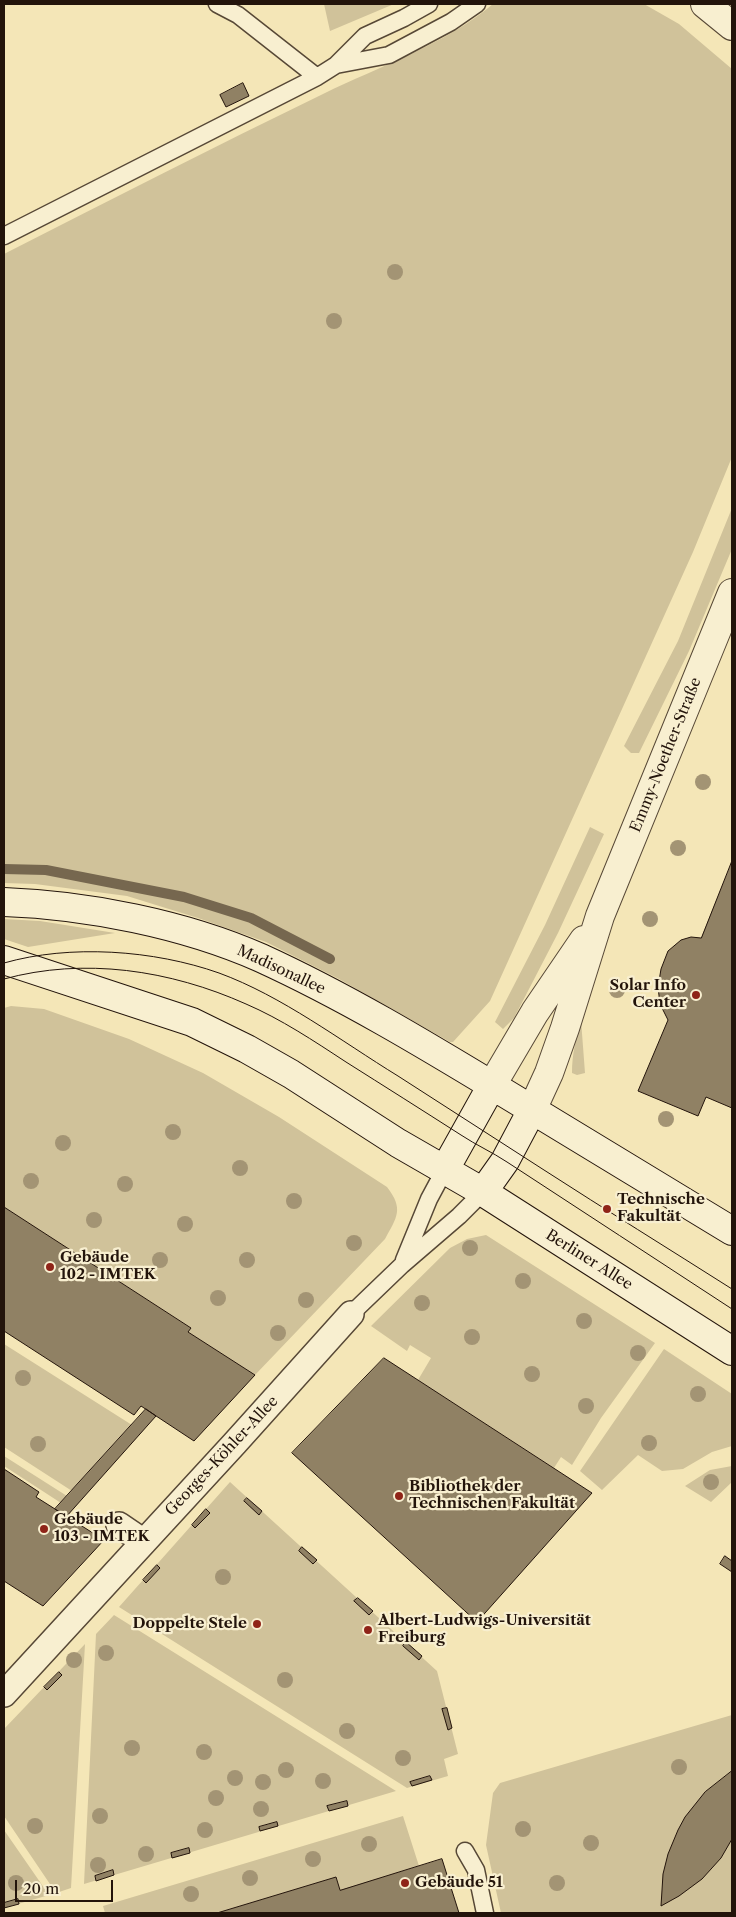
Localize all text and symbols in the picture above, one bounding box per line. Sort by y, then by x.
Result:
street label: Emmy-Noether-Straße [627,675,705,835]
street label: Madisonallee [234,942,328,998]
place label: Solar Info Center [610,977,686,1012]
marker: Solar Info Center [690,989,702,1001]
place label: Technische Fakultät [617,1191,705,1226]
marker: Technische Fakultät [601,1203,613,1215]
street label: Berliner Allee [542,1226,636,1294]
place label: Gebäude 102 - IMTEK [60,1249,156,1284]
marker: Gebäude 102 - IMTEK [44,1261,56,1273]
street label: Georges-Köhler-Allee [162,1392,282,1520]
place label: Bibliothek der Technischen Fakultät [409,1478,575,1513]
marker: Bibliothek der Technischen Fakultät [393,1490,405,1502]
place label: Gebäude 103 - IMTEK [54,1511,149,1546]
marker: Gebäude 103 - IMTEK [38,1523,50,1535]
place label: Albert-Ludwigs-Universität Freiburg [378,1612,591,1647]
place label: Doppelte Stele [132,1615,247,1633]
marker: Doppelte Stele [251,1618,263,1630]
marker: Albert-Ludwigs-Universität Freiburg [362,1624,374,1636]
scale bar [18,1870,115,1902]
place label: Gebäude 51 [415,1874,503,1892]
marker: Gebäude 51 [399,1877,411,1889]
text: 20 m [23,1879,59,1898]

